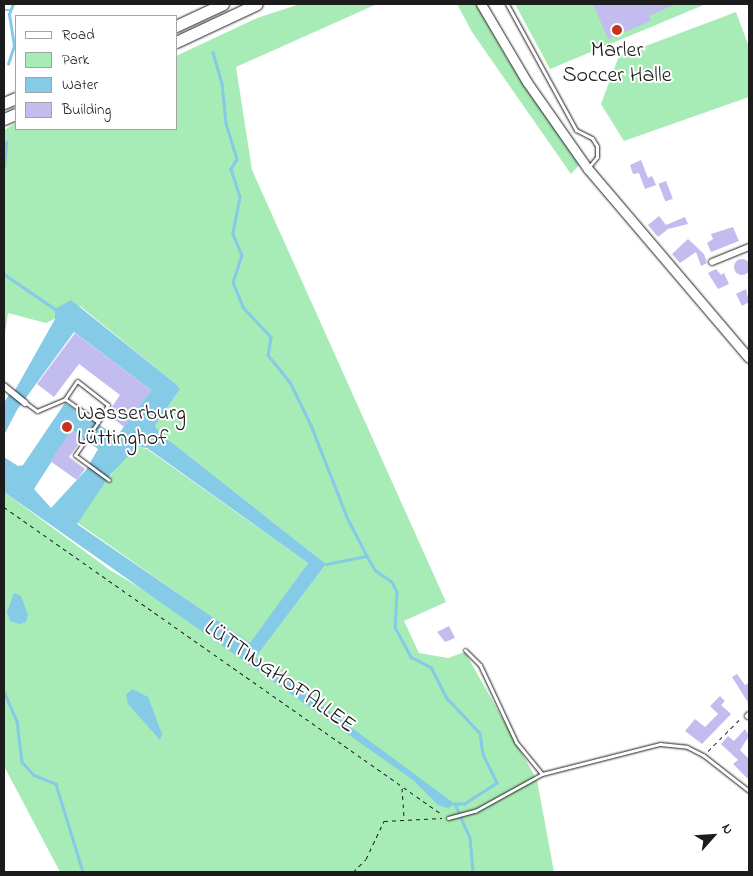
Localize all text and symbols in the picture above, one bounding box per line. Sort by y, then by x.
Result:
legend [15,15,178,130]
text: Road [62,24,95,46]
marker: Marler Soccer Halle [611,24,623,36]
place label: Marler Soccer Halle [562,38,672,90]
text: Park [62,49,89,71]
text: Water [62,74,98,96]
text: Building [62,99,111,121]
place label: Wasserburg Lüttinghof [77,401,186,452]
marker: Wasserburg Lüttinghof [61,421,73,433]
street label: LÜTTINGHOFALLEE [198,616,360,740]
north arrow [688,811,738,861]
text: N [715,820,738,838]

